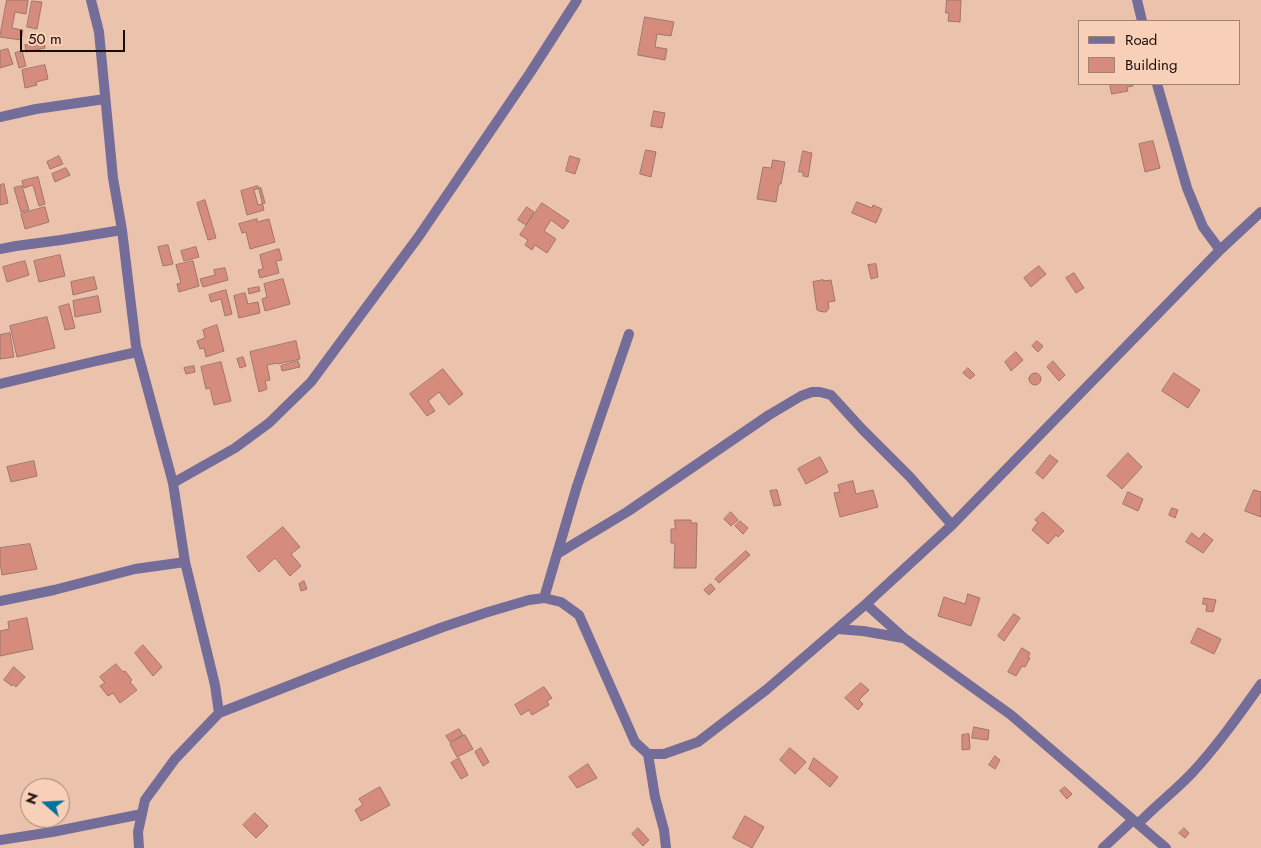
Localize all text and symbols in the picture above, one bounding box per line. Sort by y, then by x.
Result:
scale bar [22,20,128,52]
legend [1078,20,1241,85]
text: 50 m [28,28,62,50]
text: Road [1125,29,1157,51]
text: Building [1125,54,1177,76]
north arrow [20,778,70,828]
text: N [20,790,43,807]

